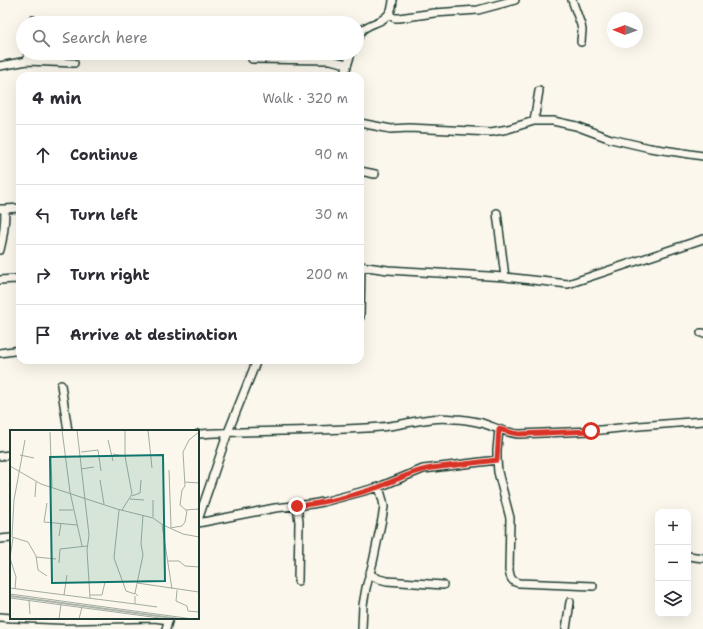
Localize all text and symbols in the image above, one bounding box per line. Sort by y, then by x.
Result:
north arrow [607,12,643,48]
search box [16,16,364,60]
icon: search [30,27,52,49]
text: Search here [62,28,148,48]
text: 4 min [32,87,82,109]
text: Walk · 320 m [262,90,348,107]
icon: ahead [32,144,54,166]
text: Continue [70,145,138,165]
text: 90 m [314,146,348,163]
icon: left [32,204,54,226]
text: Turn left [70,205,138,225]
text: 30 m [314,206,348,223]
icon: right [32,264,54,286]
text: Turn right [70,265,150,285]
text: 200 m [306,266,348,283]
icon: arrive [32,324,54,346]
text: Arrive at destination [70,325,238,345]
route start [582,422,600,440]
inset map [10,430,199,619]
route end [288,497,306,515]
map controls [655,509,691,617]
button: + [655,509,691,545]
button: − [655,545,691,581]
button: layers [655,581,691,617]

